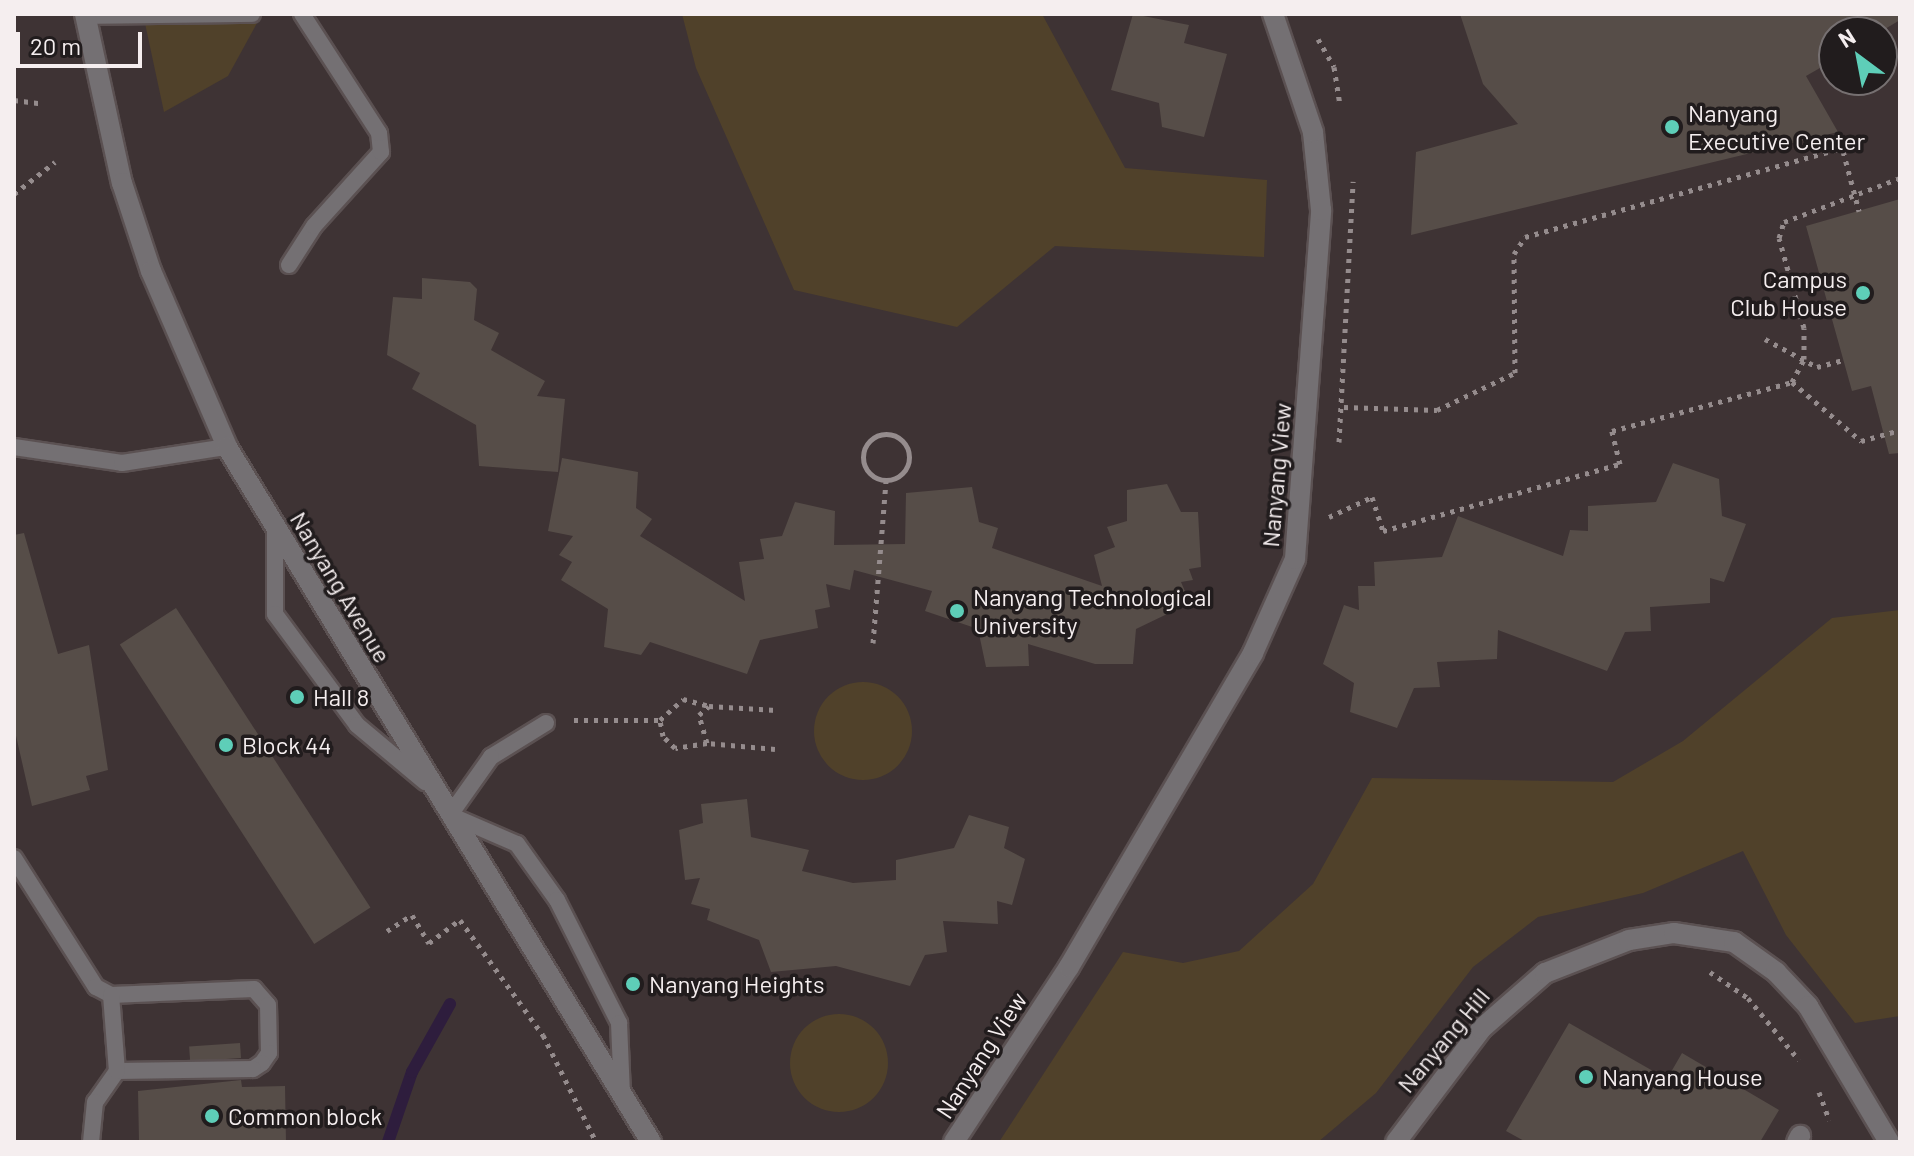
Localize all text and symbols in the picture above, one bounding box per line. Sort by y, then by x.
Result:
scale bar [20,16,146,66]
north arrow [1818,16,1898,96]
text: N [1833,22,1859,52]
text: 20 m [30,31,81,60]
place label: Nanyang Executive Center [1688,99,1865,155]
marker: Nanyang Executive Center [1663,118,1681,136]
place label: Campus Club House [1730,265,1847,321]
marker: Campus Club House [1854,284,1872,302]
street label: Nanyang View [1255,402,1297,548]
street label: Nanyang Avenue [285,506,397,668]
place label: Nanyang Technological University [973,583,1212,639]
marker: Nanyang Technological University [948,602,966,620]
place label: Hall 8 [313,683,369,711]
marker: Hall 8 [288,688,306,706]
place label: Block 44 [242,731,331,759]
marker: Block 44 [217,736,235,754]
place label: Nanyang Heights [649,970,825,998]
marker: Nanyang Heights [624,975,642,993]
street label: Nanyang Hill [1391,982,1495,1098]
street label: Nanyang View [929,986,1033,1124]
place label: Nanyang House [1602,1063,1763,1091]
marker: Nanyang House [1577,1068,1595,1086]
place label: Common block [228,1102,382,1130]
marker: Common block [203,1107,221,1125]

